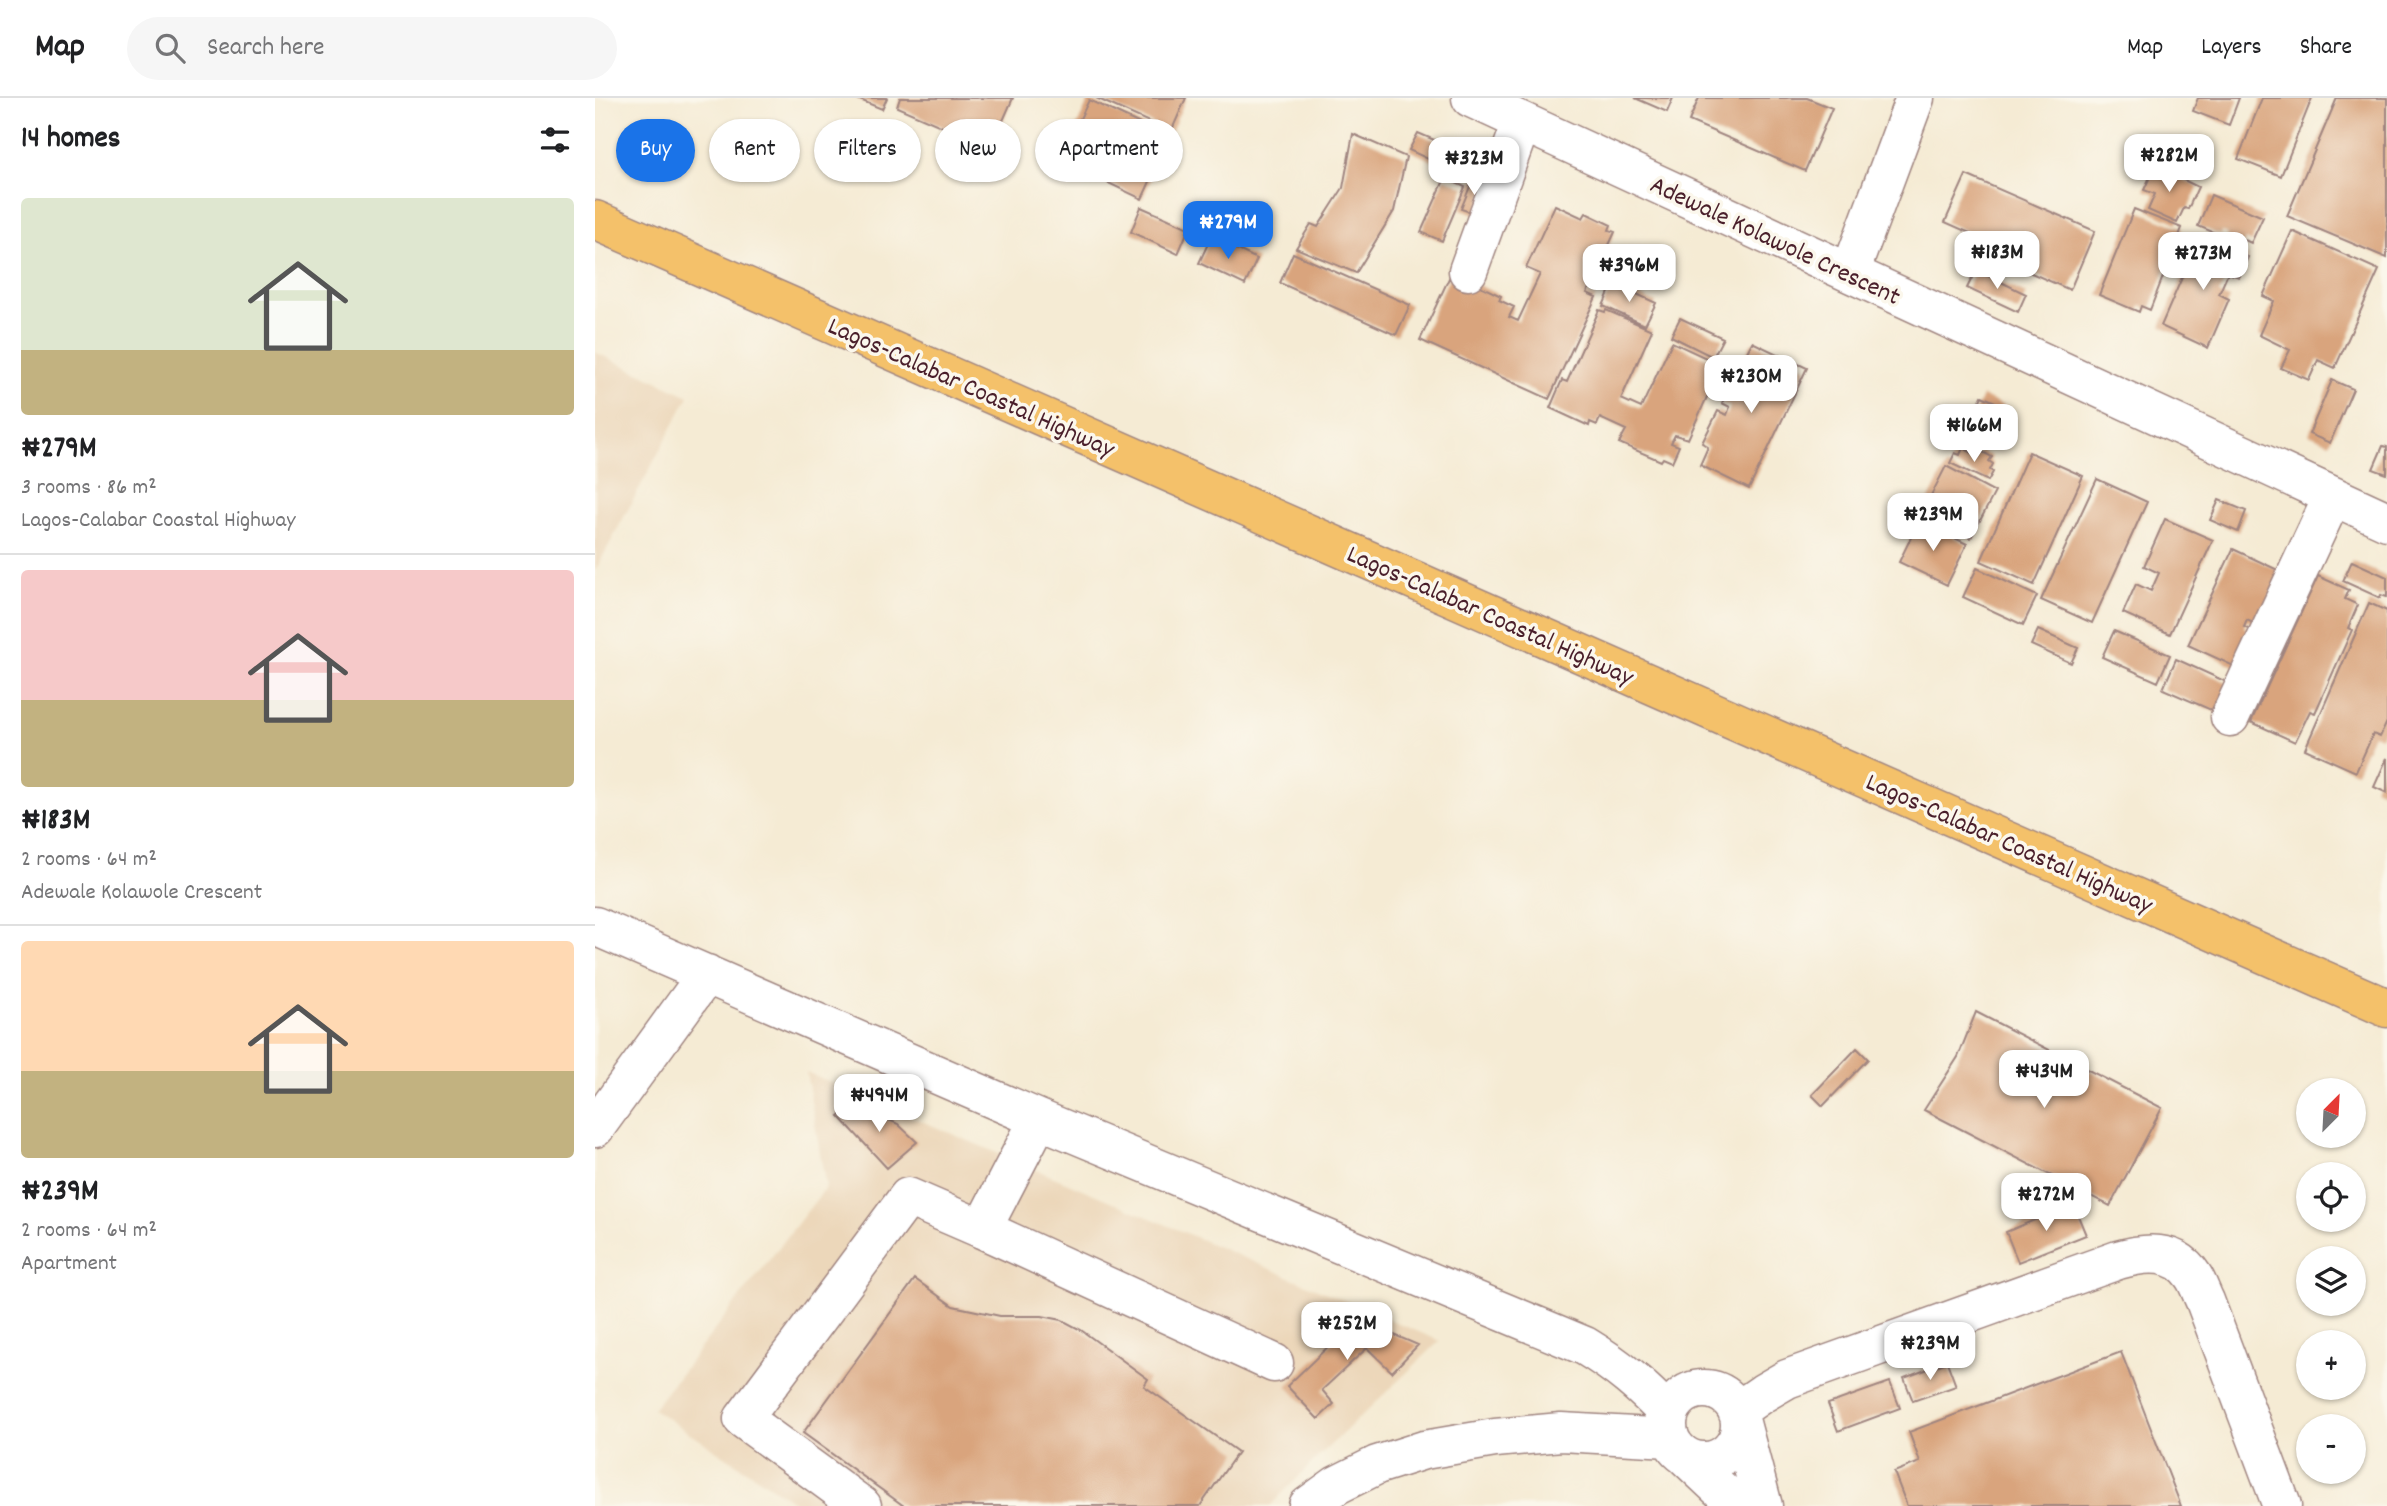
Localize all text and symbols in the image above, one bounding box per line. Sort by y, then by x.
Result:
search box [127,17,617,80]
text: Map [35,25,85,72]
icon: search [151,29,189,67]
text: Search here [207,30,325,67]
text: Map [2127,31,2163,65]
text: Layers [2201,31,2262,65]
text: Share [2300,31,2352,65]
text: 14 homes [21,119,120,162]
chip: Buy [616,119,695,182]
chip: Rent [709,119,800,182]
chip: Filters [814,119,921,182]
chip: New [935,119,1021,182]
chip: Apartment [1035,119,1183,182]
icon: filters [536,121,574,159]
pin: ₦282M [2120,134,2218,194]
pin: ₦323M [1425,138,1523,197]
text: ₦282M [2140,140,2198,173]
text: ₦323M [1444,143,1504,176]
street label: Adewale Kolawole Crescent [1643,168,1906,317]
pin: ₦279M [1179,202,1277,261]
text: ₦279M [1199,207,1257,240]
pin: ₦183M [1948,232,2046,291]
pin: ₦273M [2154,232,2252,292]
text: ₦183M [1970,237,2024,270]
text: ₦273M [2174,238,2232,271]
icon: home [235,243,361,369]
pin: ₦396M [1580,244,1678,304]
text: ₦396M [1599,250,1659,283]
street label: Lagos-Calabar Coastal Highway [821,309,1120,469]
pin: ₦230M [1702,356,1800,415]
text: ₦230M [1720,361,1782,394]
pin: ₦166M [1925,404,2023,464]
text: ₦166M [1946,410,2002,443]
text: ₦279M [21,429,97,472]
text: 3 rooms · 86 m² [21,472,157,505]
pin: ₦239M [1884,494,1982,553]
text: ₦239M [1903,499,1963,532]
text: Lagos-Calabar Coastal Highway [21,505,296,538]
street label: Lagos-Calabar Coastal Highway [1340,537,1639,697]
icon: home [235,615,361,741]
street label: Lagos-Calabar Coastal Highway [1859,765,2158,925]
text: ₦183M [21,801,90,844]
text: 2 rooms · 64 m² [21,844,157,877]
text: Adewale Kolawole Crescent [21,877,262,910]
icon: home [235,986,361,1112]
pin: ₦434M [1995,1051,2093,1110]
text: ₦434M [2015,1056,2073,1089]
pin: ₦494M [830,1074,928,1134]
north arrow [2296,1078,2366,1148]
map controls [2296,1078,2366,1484]
text: ₦494M [850,1080,908,1113]
button: locate [2296,1162,2366,1232]
text: ₦239M [21,1172,99,1215]
pin: ₦272M [1997,1174,2095,1233]
text: ₦272M [2017,1179,2075,1212]
text: 2 rooms · 64 m² [21,1215,157,1248]
button: layers [2296,1246,2366,1316]
text: Apartment [21,1248,117,1281]
pin: ₦252M [1298,1302,1396,1362]
text: ₦252M [1317,1308,1377,1341]
pin: ₦239M [1881,1322,1979,1382]
text: ₦239M [1900,1328,1960,1361]
button: + [2296,1330,2366,1400]
button: − [2296,1414,2366,1484]

